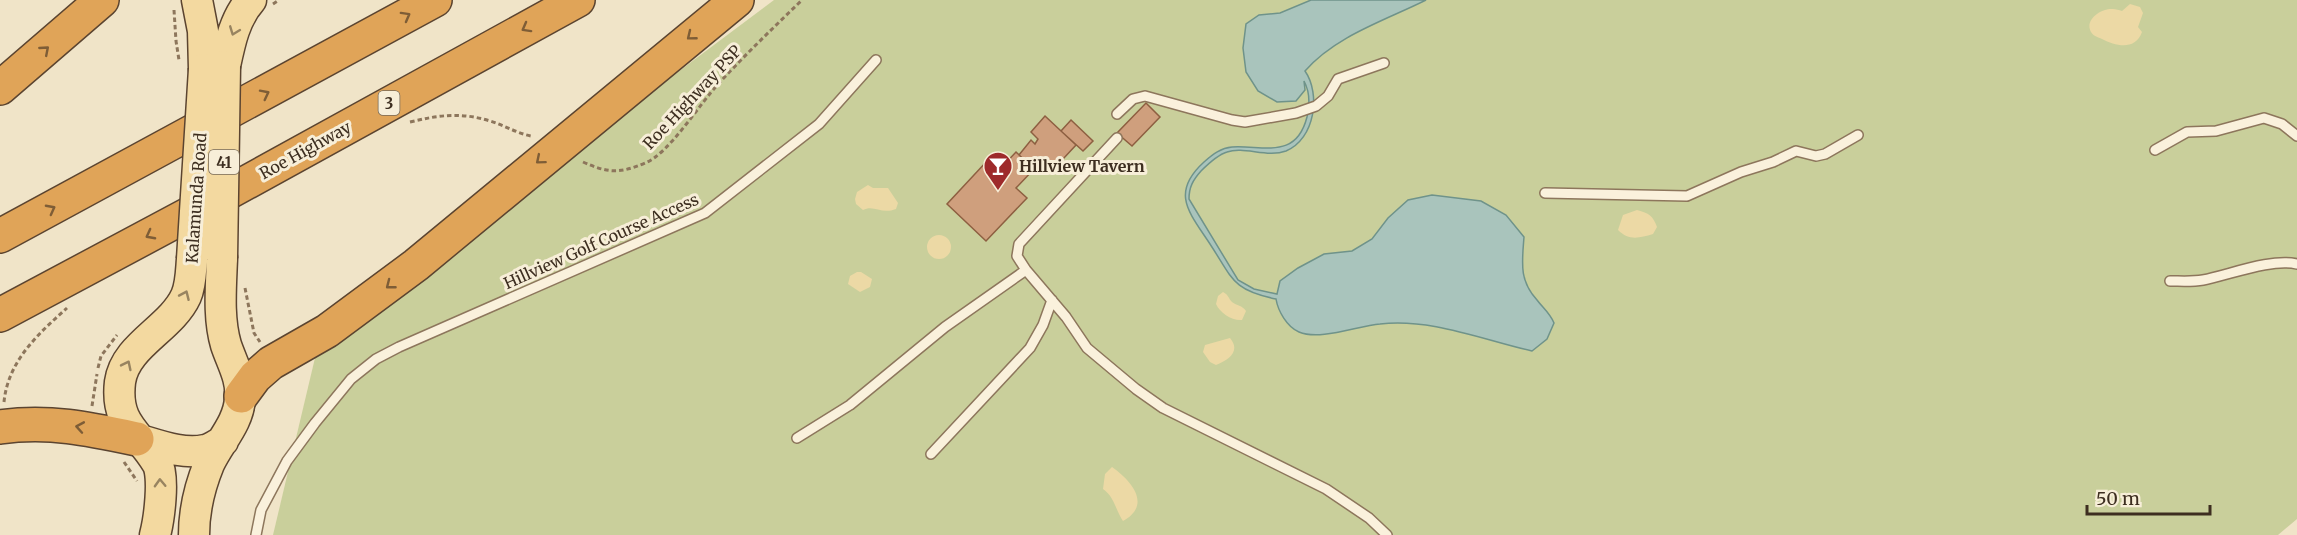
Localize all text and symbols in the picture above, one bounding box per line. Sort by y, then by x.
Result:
one-way arrow [400,12,410,23]
one-way arrow [522,21,533,32]
one-way arrow [229,25,241,36]
one-way arrow [687,29,698,40]
street label: Roe Highway PSP [639,41,745,153]
one-way arrow [38,46,49,57]
one-way arrow [258,90,269,101]
road number: 3 [378,91,400,115]
street label: Roe Highway [256,116,355,183]
street label: Kalamunda Road [181,132,211,264]
road number: 41 [209,150,239,174]
bar icon: Hillview Tavern [982,150,1014,192]
one-way arrow [536,153,547,164]
place label: Hillview Tavern [1019,156,1145,176]
street label: Hillview Golf Course Access [500,189,702,293]
one-way arrow [45,205,56,216]
one-way arrow [146,228,156,239]
one-way arrow [386,277,397,288]
one-way arrow [178,291,190,302]
one-way arrow [120,361,132,372]
one-way arrow [75,422,85,434]
scale bar [2087,478,2210,516]
one-way arrow [154,479,167,488]
text: 50 m [2096,487,2140,510]

